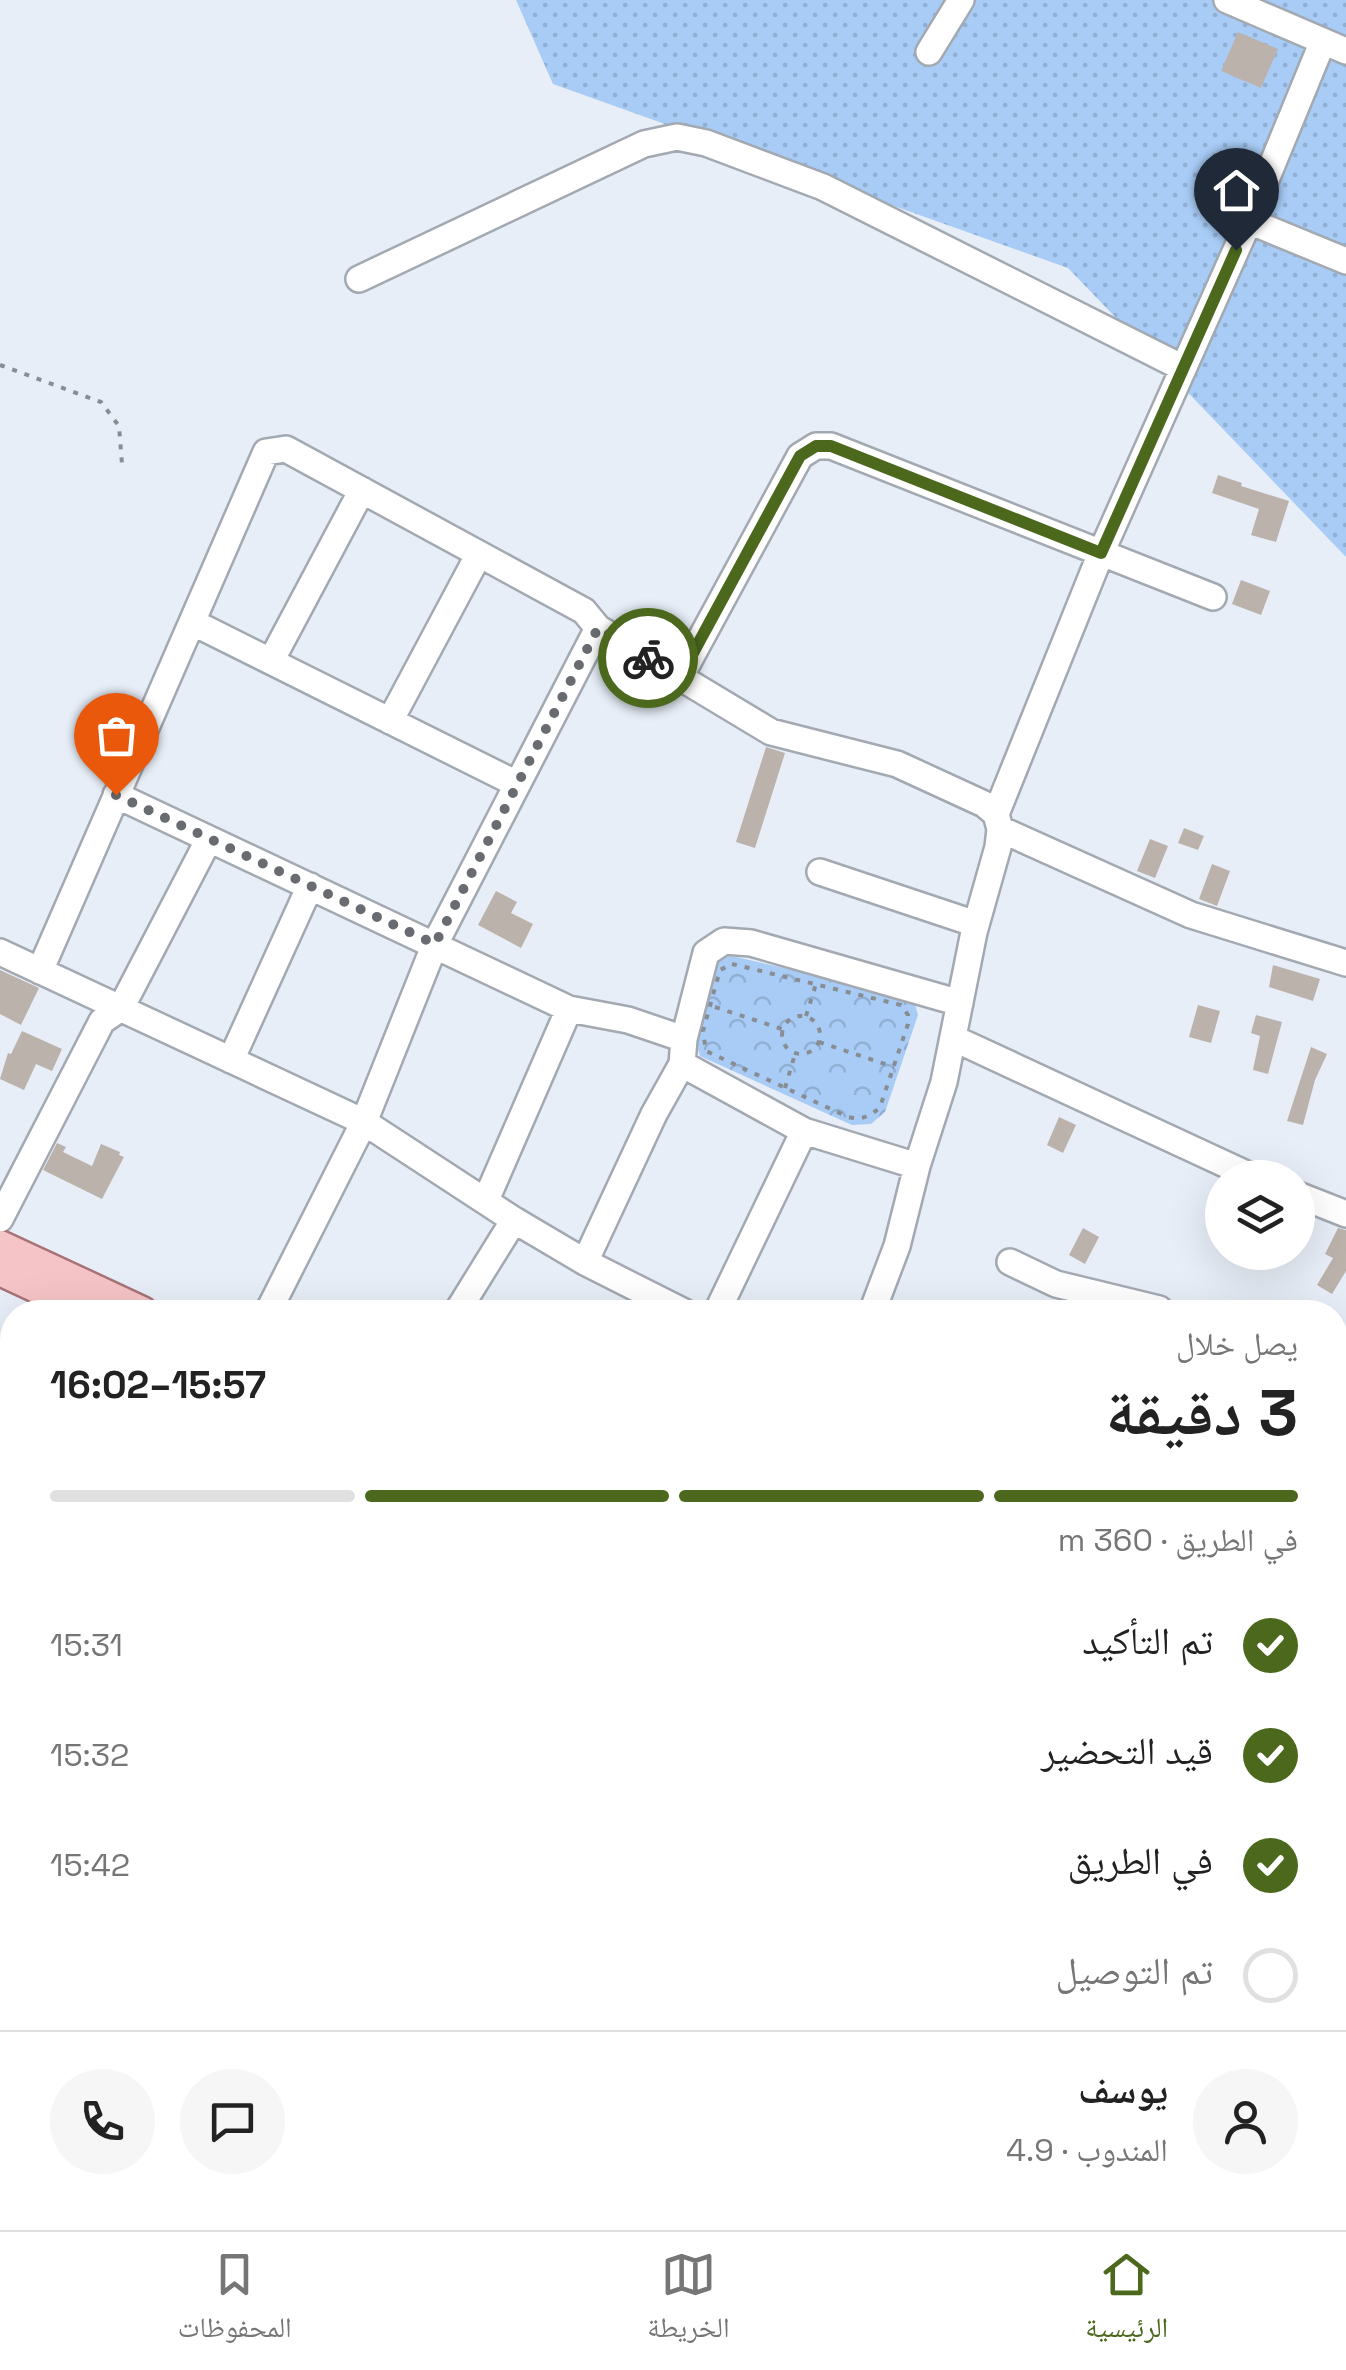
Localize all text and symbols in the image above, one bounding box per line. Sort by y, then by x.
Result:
pin [1194,148,1279,251]
icon: home [1209,163,1264,218]
courier [598,608,698,708]
icon: bike [621,631,676,686]
pin [74,693,159,796]
icon: bag [89,708,144,763]
map controls [1205,1160,1315,1270]
button: layers [1205,1160,1315,1270]
text: يصل خلال [1176,1324,1298,1364]
text: 15:57–16:02 [50,1361,266,1409]
text: 3 دقيقة [1105,1371,1298,1454]
text: في الطريق · 360 m [1058,1520,1298,1560]
text: تم التأكيد [1082,1617,1213,1665]
icon: check [1243,1618,1298,1673]
text: 15:31 [50,1625,123,1665]
text: قيد التحضير [1041,1727,1213,1775]
icon: check [1243,1728,1298,1783]
text: 15:32 [50,1735,129,1775]
text: في الطريق [1067,1837,1213,1885]
icon: check [1243,1838,1298,1893]
text: 15:42 [50,1845,130,1885]
text: تم التوصيل [1056,1947,1213,1995]
text: يوسف [1078,2066,1168,2114]
button: phone [50,2069,155,2174]
button: chat [180,2069,285,2174]
button: person [1193,2069,1298,2174]
text: المندوب · 4.9 [1006,2130,1168,2170]
tab: المحفوظات [178,2247,292,2355]
tab: الخريطة [647,2247,730,2355]
tab: الرئيسية [1085,2247,1168,2355]

